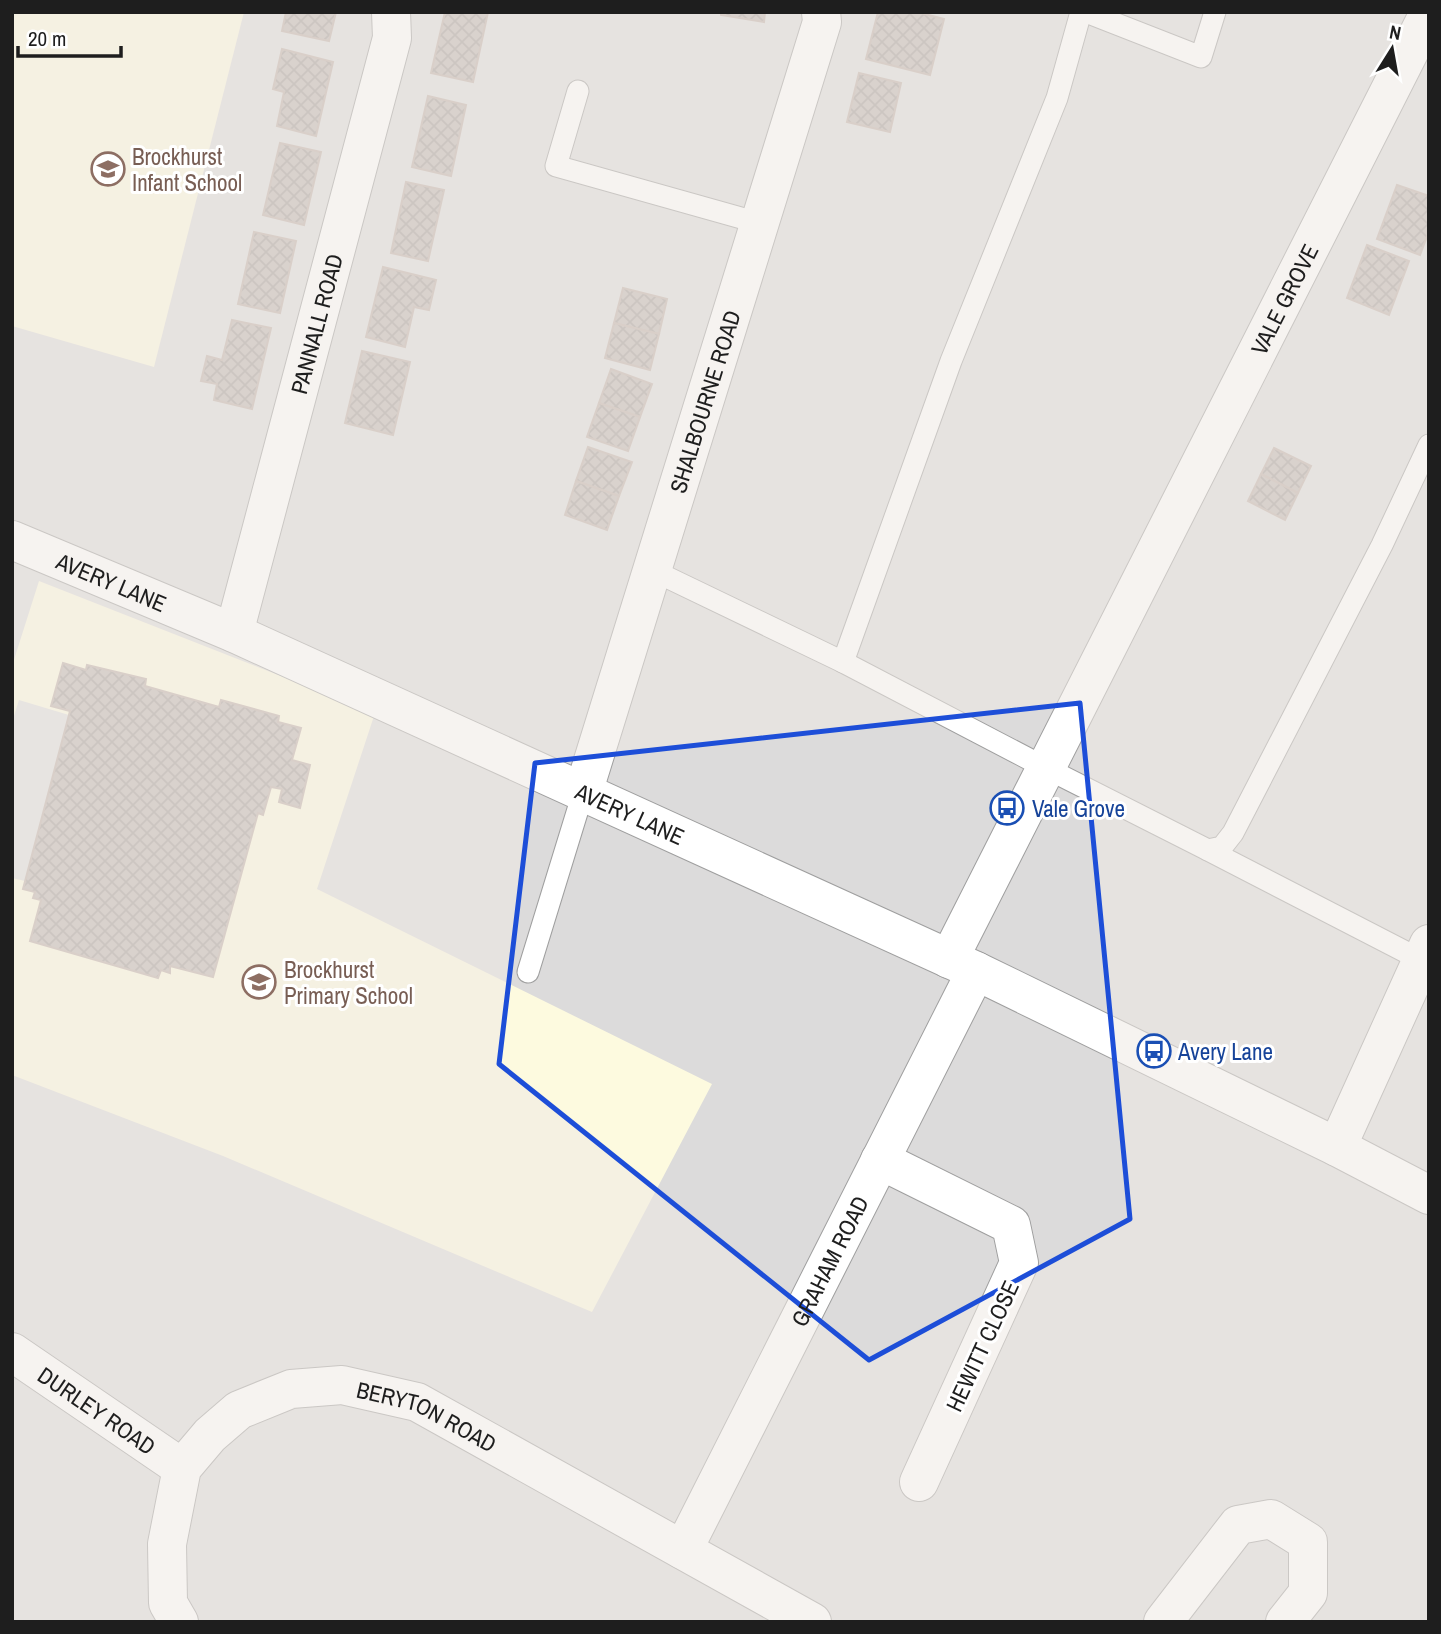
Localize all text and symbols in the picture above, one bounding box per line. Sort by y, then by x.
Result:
scale bar [18,14,121,58]
north arrow [1357,14,1427,84]
text: N [1387,18,1403,46]
text: 20 m [28,24,66,53]
place label: Brockhurst Infant School [132,141,242,198]
school or university icon: Brockhurst Infant School [89,150,127,188]
street label: VALE GROVE [1243,238,1325,360]
street label: PANNALL ROAD [283,250,350,397]
street label: SHALBOURNE ROAD [661,306,747,497]
street label: AVERY LANE [51,545,171,619]
street label: AVERY LANE [570,775,690,852]
bus stop icon: Vale Grove [988,789,1026,827]
place label: Vale Grove [1032,793,1125,824]
place label: Brockhurst Primary School [284,954,413,1011]
school or university icon: Brockhurst Primary School [240,963,278,1001]
bus stop icon: Avery Lane [1135,1032,1173,1070]
place label: Avery Lane [1177,1036,1273,1067]
street label: GRAHAM ROAD [783,1190,875,1332]
street label: HEWITT CLOSE [938,1275,1026,1417]
street label: DURLEY ROAD [32,1359,162,1461]
street label: BERYTON ROAD [354,1373,502,1459]

